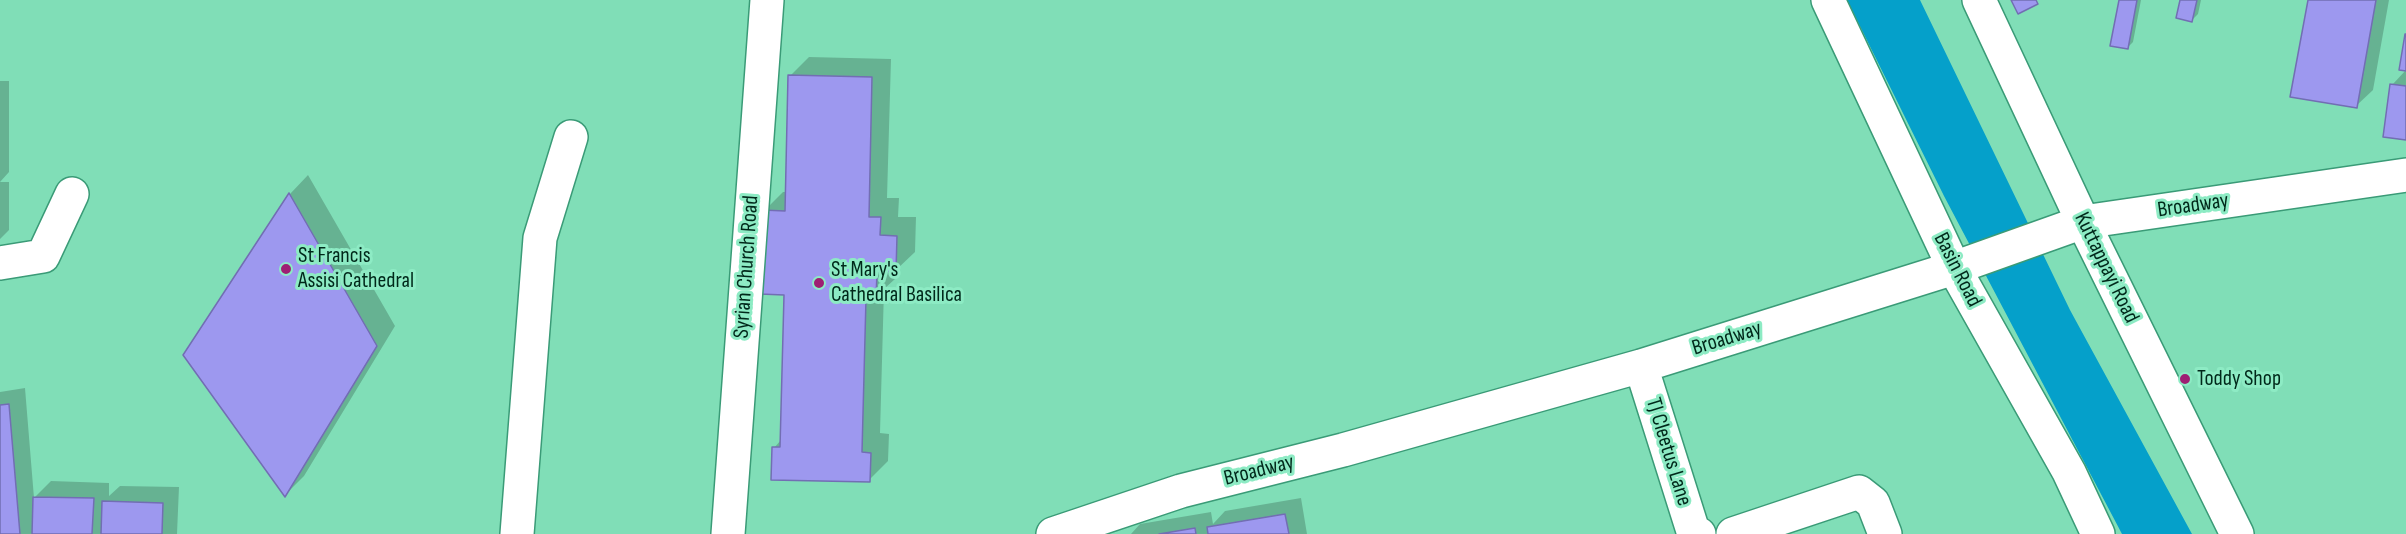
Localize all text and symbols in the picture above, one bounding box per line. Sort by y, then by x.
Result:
street label: Broadway [2156,188,2230,224]
street label: Syrian Church Road [729,195,765,339]
street label: Kuttappayi Road [2068,208,2144,328]
street label: Basin Road [1927,228,1987,312]
place label: St Francis Assisi Cathedral [298,243,414,294]
place label: St Mary's Cathedral Basilica [831,257,962,308]
marker: St Francis Assisi Cathedral [279,262,293,276]
marker: St Mary's Cathedral Basilica [812,276,826,290]
street label: Broadway [1689,316,1765,362]
place label: Toddy Shop [2197,366,2281,392]
marker: Toddy Shop [2178,372,2192,386]
street label: TJ Cleetus Lane [1639,395,1697,509]
street label: Broadway [1221,450,1297,492]

